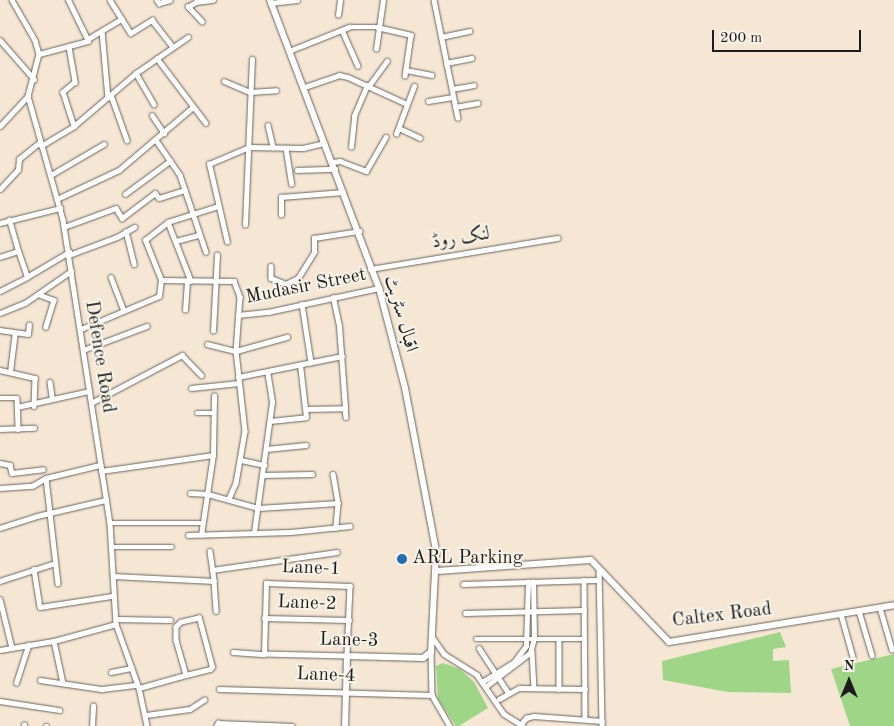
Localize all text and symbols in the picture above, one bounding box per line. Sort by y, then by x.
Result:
scale bar [714,20,863,52]
text: 200 m [720,31,762,46]
street label: لنک روڈ [430,223,492,255]
street label: Mudasir Street [244,264,368,310]
street label: اقبال سٹریٹ [378,273,422,355]
street label: Defence Road [79,299,119,415]
place label: ARL Parking [412,548,523,570]
marker: ARL Parking [396,553,408,565]
street label: Lane-1 [281,557,341,581]
street label: Lane-2 [277,592,337,616]
street label: Caltex Road [671,599,773,633]
street label: Lane-3 [319,629,379,653]
north arrow [824,656,874,706]
text: N [844,659,854,673]
street label: Lane-4 [296,664,356,688]

